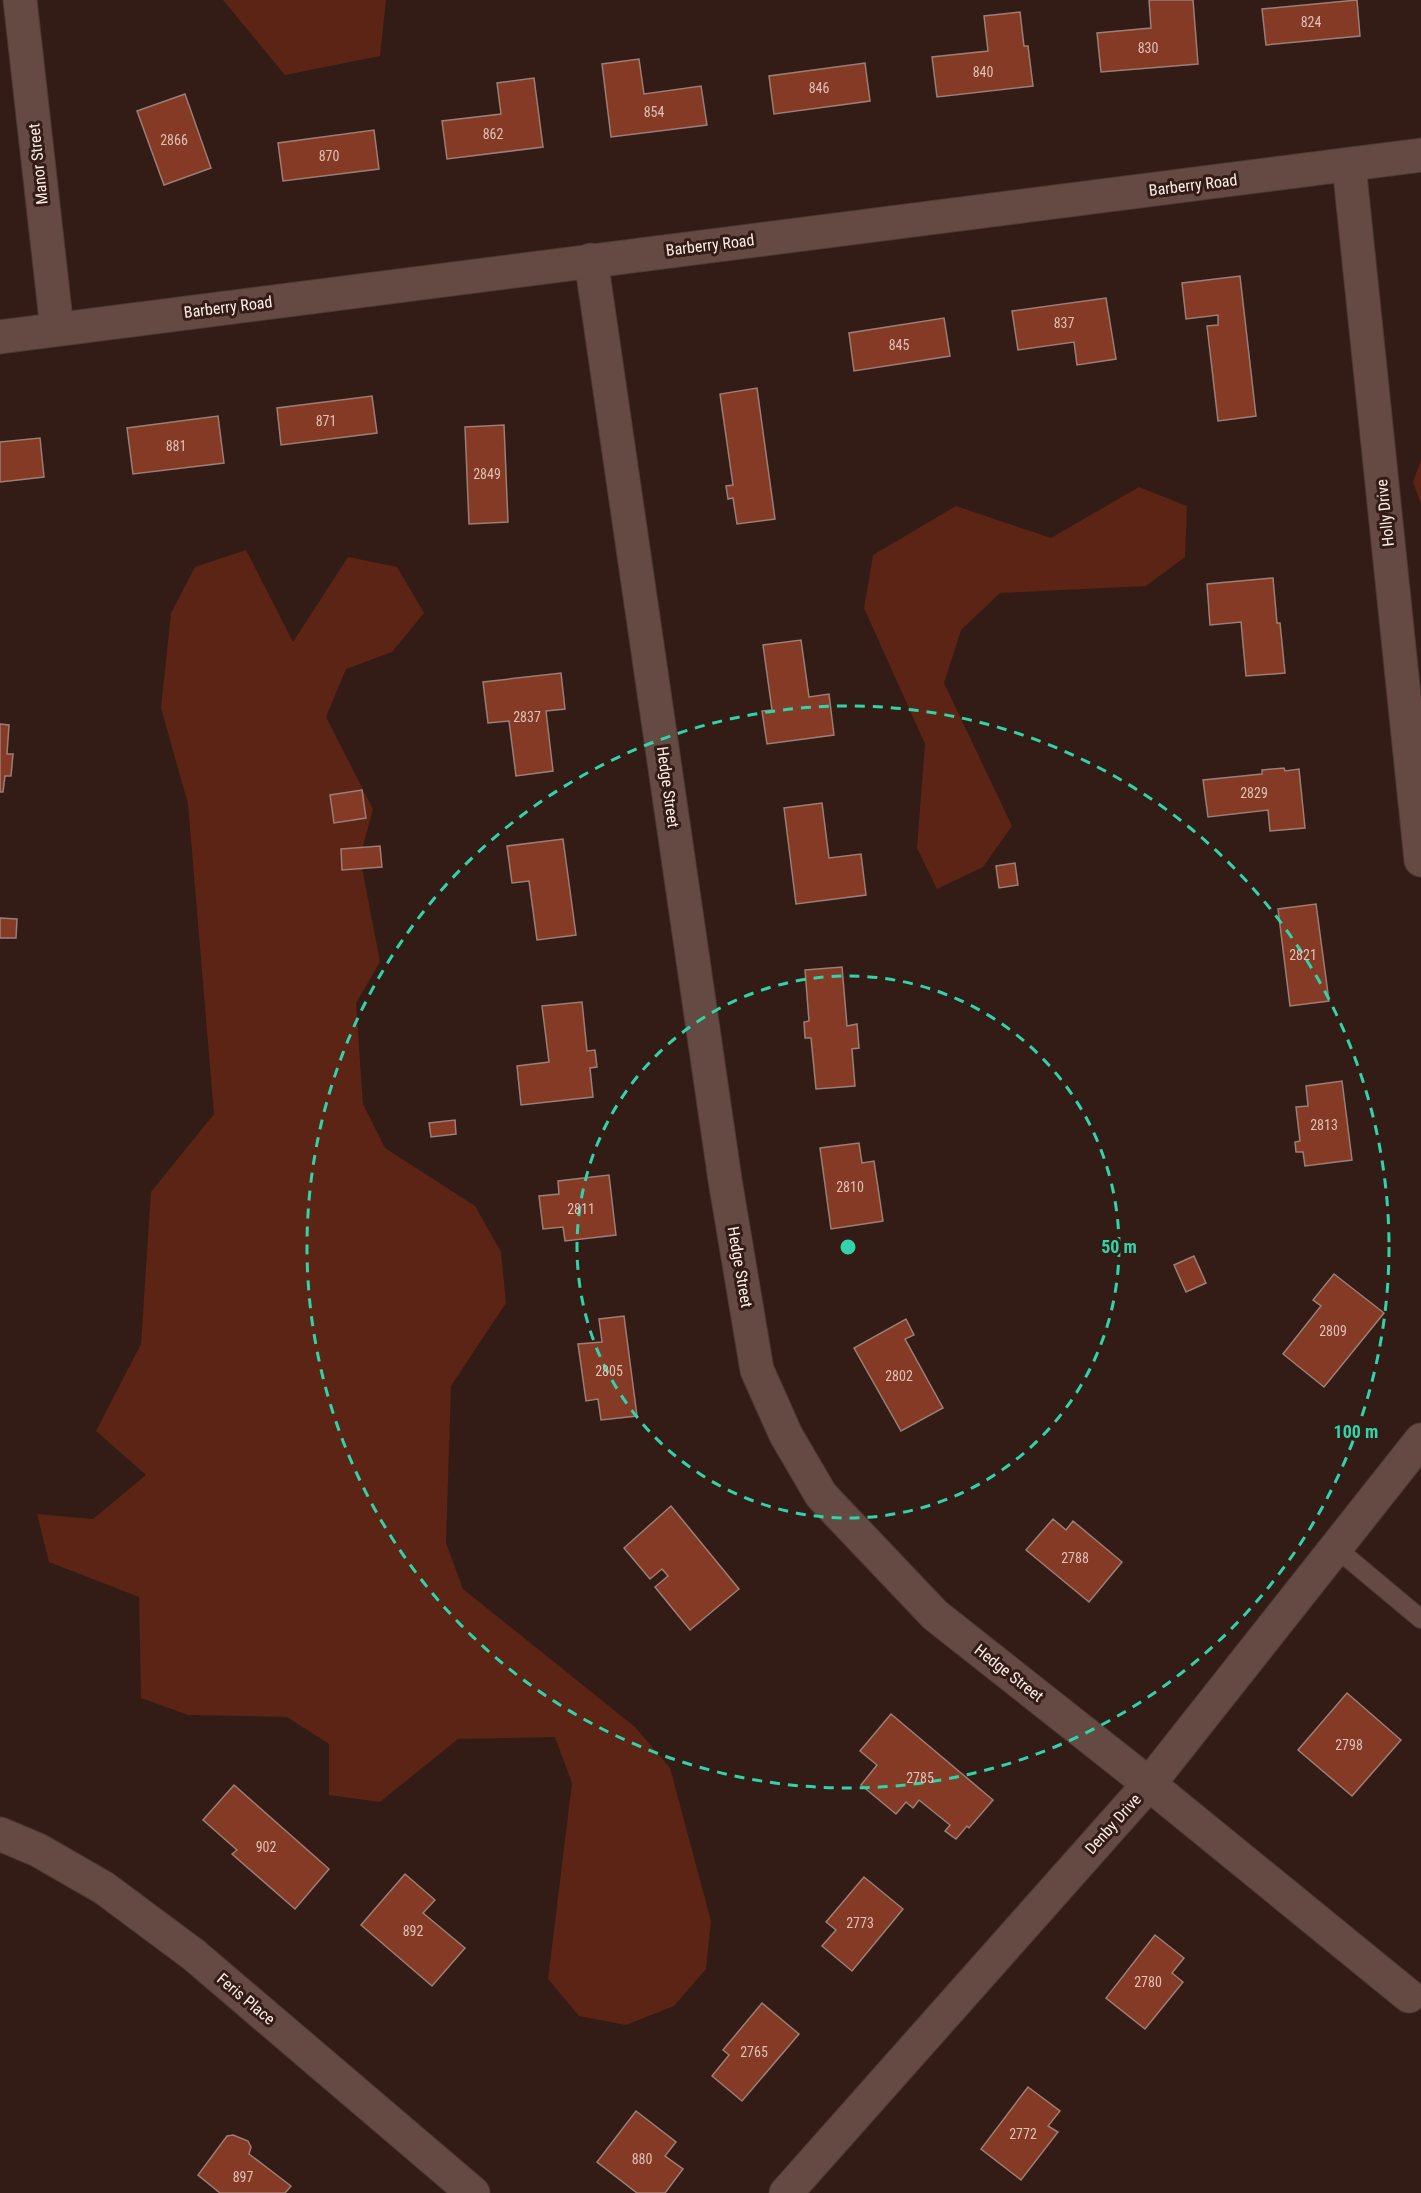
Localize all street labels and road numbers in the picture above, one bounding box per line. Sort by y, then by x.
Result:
street label: Manor Street [24,122,52,206]
street label: Barberry Road [1148,170,1238,200]
street label: Barberry Road [665,230,755,260]
street label: Barberry Road [183,292,273,322]
street label: Holly Drive [1372,478,1398,548]
street label: Hedge Street [653,745,683,829]
street label: Hedge Street [724,1225,757,1309]
street label: Hedge Street [971,1640,1047,1706]
street label: Denby Drive [1081,1790,1145,1858]
street label: Feris Place [213,1969,279,2029]

